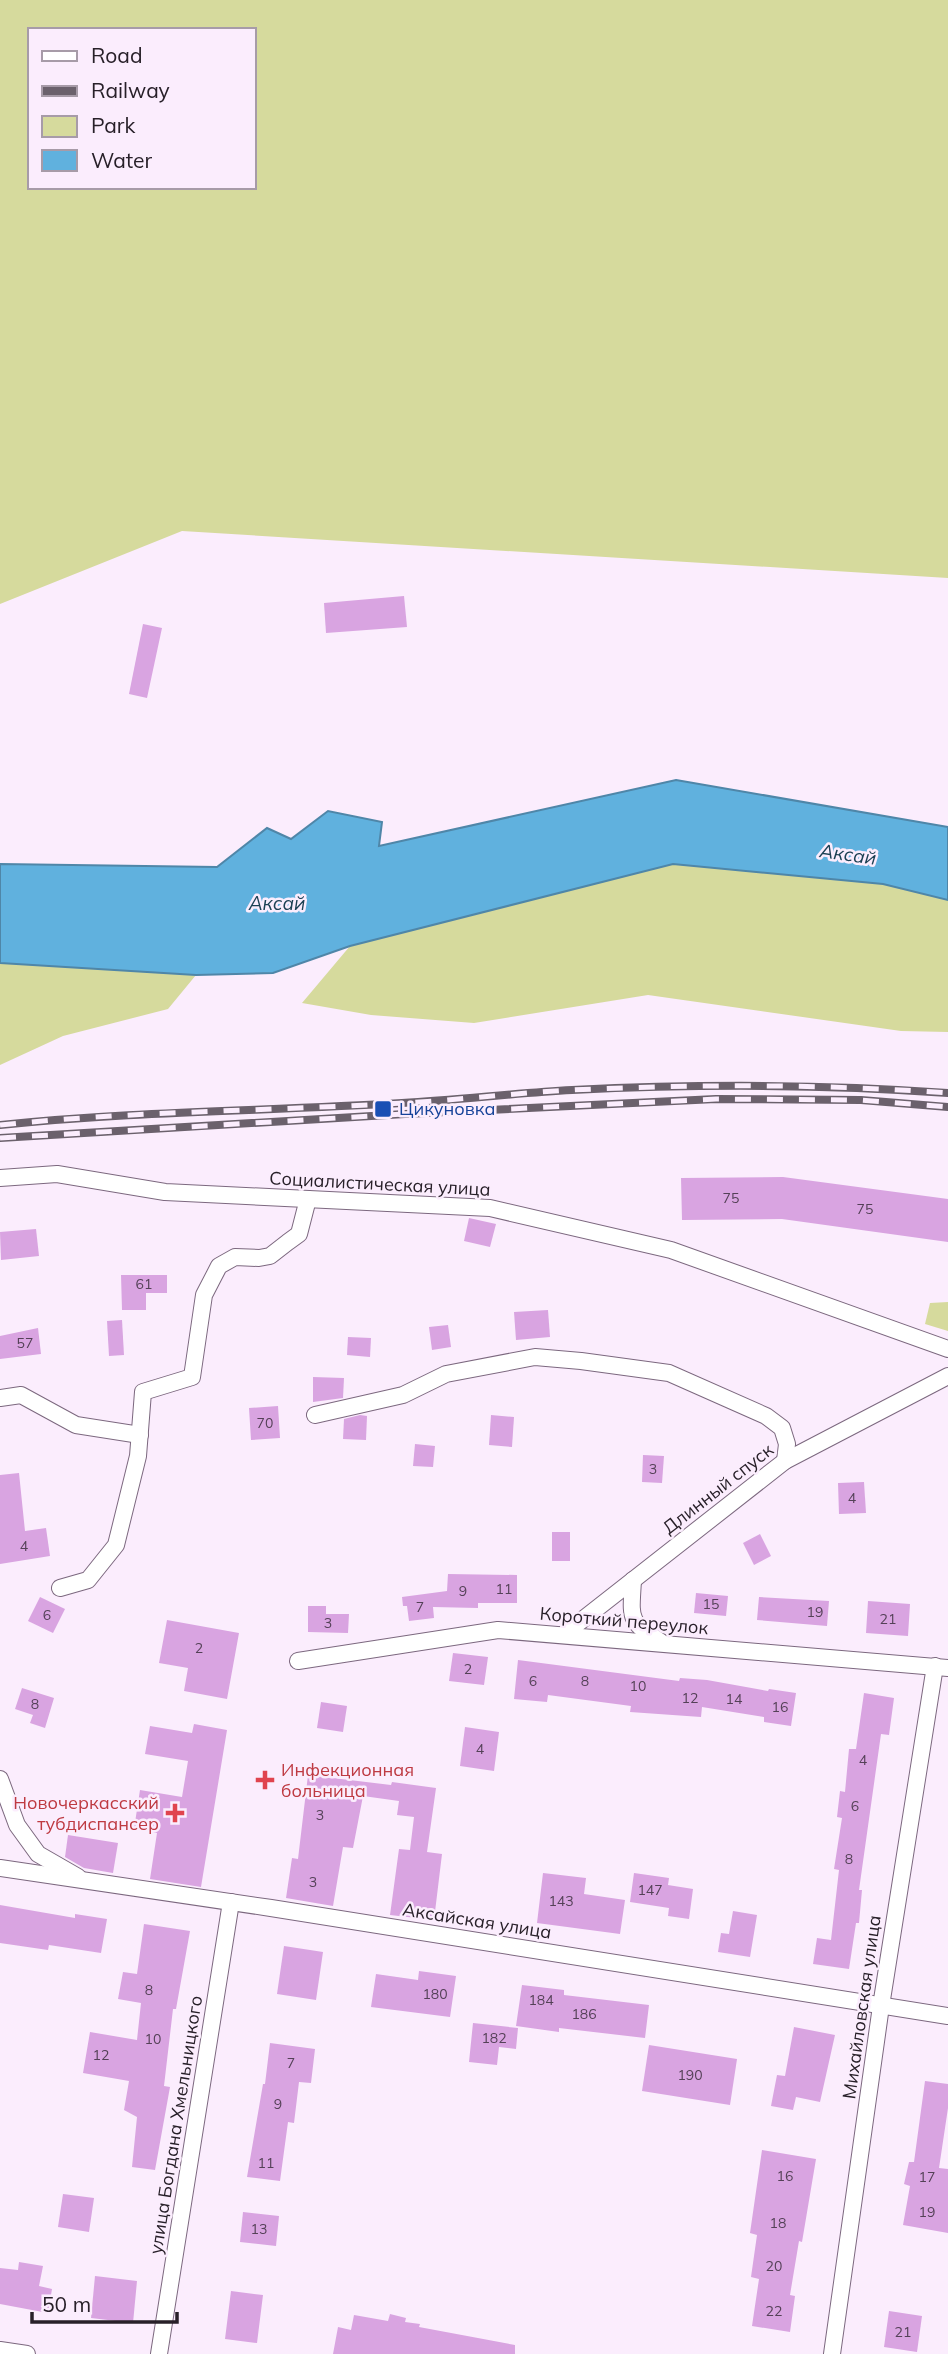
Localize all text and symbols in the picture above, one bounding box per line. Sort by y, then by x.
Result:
legend [28,28,256,189]
text: Road [91,42,142,68]
text: Railway [91,77,170,103]
text: Park [91,112,135,138]
text: Water [91,147,152,173]
water label: Аксай [817,838,878,870]
water label: Аксай [248,891,305,915]
place label: Цикуновка [399,1097,496,1120]
marker: Цикуновка [373,1099,393,1119]
street label: Социалистическая улица [269,1166,491,1201]
house number: 75 [723,1189,739,1207]
house number: 75 [857,1200,873,1218]
house number: 61 [136,1275,152,1293]
house number: 57 [17,1334,33,1352]
house number: 70 [257,1414,273,1432]
street label: Длинный спуск [658,1438,778,1539]
house number: 3 [649,1460,657,1478]
house number: 4 [848,1489,857,1507]
house number: 4 [20,1537,29,1555]
house number: 11 [496,1580,512,1598]
house number: 9 [459,1582,467,1600]
house number: 15 [703,1595,719,1613]
house number: 7 [416,1598,424,1616]
street label: Короткий переулок [539,1602,710,1639]
house number: 19 [807,1603,823,1621]
house number: 6 [43,1606,51,1624]
house number: 21 [880,1610,896,1628]
house number: 3 [324,1614,332,1632]
house number: 2 [195,1639,203,1657]
house number: 2 [464,1660,472,1678]
house number: 6 [529,1672,537,1690]
house number: 8 [581,1672,589,1690]
house number: 10 [630,1677,646,1695]
house number: 12 [682,1689,698,1707]
house number: 14 [726,1690,743,1708]
house number: 8 [31,1695,39,1713]
house number: 16 [772,1698,788,1716]
house number: 4 [476,1740,485,1758]
house number: 4 [859,1751,868,1769]
place label: Инфекционная больница [281,1758,414,1802]
marker: Инфекционная больница [255,1770,275,1790]
place label: Новочеркасский тубдиспансер [13,1791,159,1835]
house number: 6 [851,1797,859,1815]
marker: Новочеркасский тубдиспансер [165,1803,185,1823]
house number: 3 [316,1806,324,1824]
house number: 8 [845,1850,853,1868]
house number: 3 [309,1873,317,1891]
house number: 147 [637,1881,663,1899]
house number: 143 [548,1892,574,1910]
street label: Аксайская улица [401,1897,553,1944]
street label: Михайловская улица [837,1914,886,2100]
house number: 8 [145,1981,153,1999]
house number: 180 [422,1985,448,2003]
house number: 184 [528,1991,554,2009]
street label: улица Богдана Хмельницкого [144,1994,207,2256]
house number: 186 [571,2005,597,2023]
house number: 182 [481,2029,507,2047]
house number: 10 [145,2030,161,2048]
house number: 12 [93,2046,109,2064]
house number: 7 [287,2054,295,2072]
house number: 190 [677,2066,703,2084]
house number: 9 [274,2095,282,2113]
house number: 11 [258,2154,274,2172]
house number: 16 [777,2167,793,2185]
house number: 17 [919,2168,935,2186]
house number: 19 [919,2203,935,2221]
house number: 18 [770,2214,786,2232]
house number: 13 [251,2220,267,2238]
house number: 20 [766,2257,782,2275]
scale bar [32,2280,177,2324]
text: 50 m [42,2291,91,2317]
house number: 22 [766,2302,782,2320]
house number: 21 [895,2323,911,2341]

